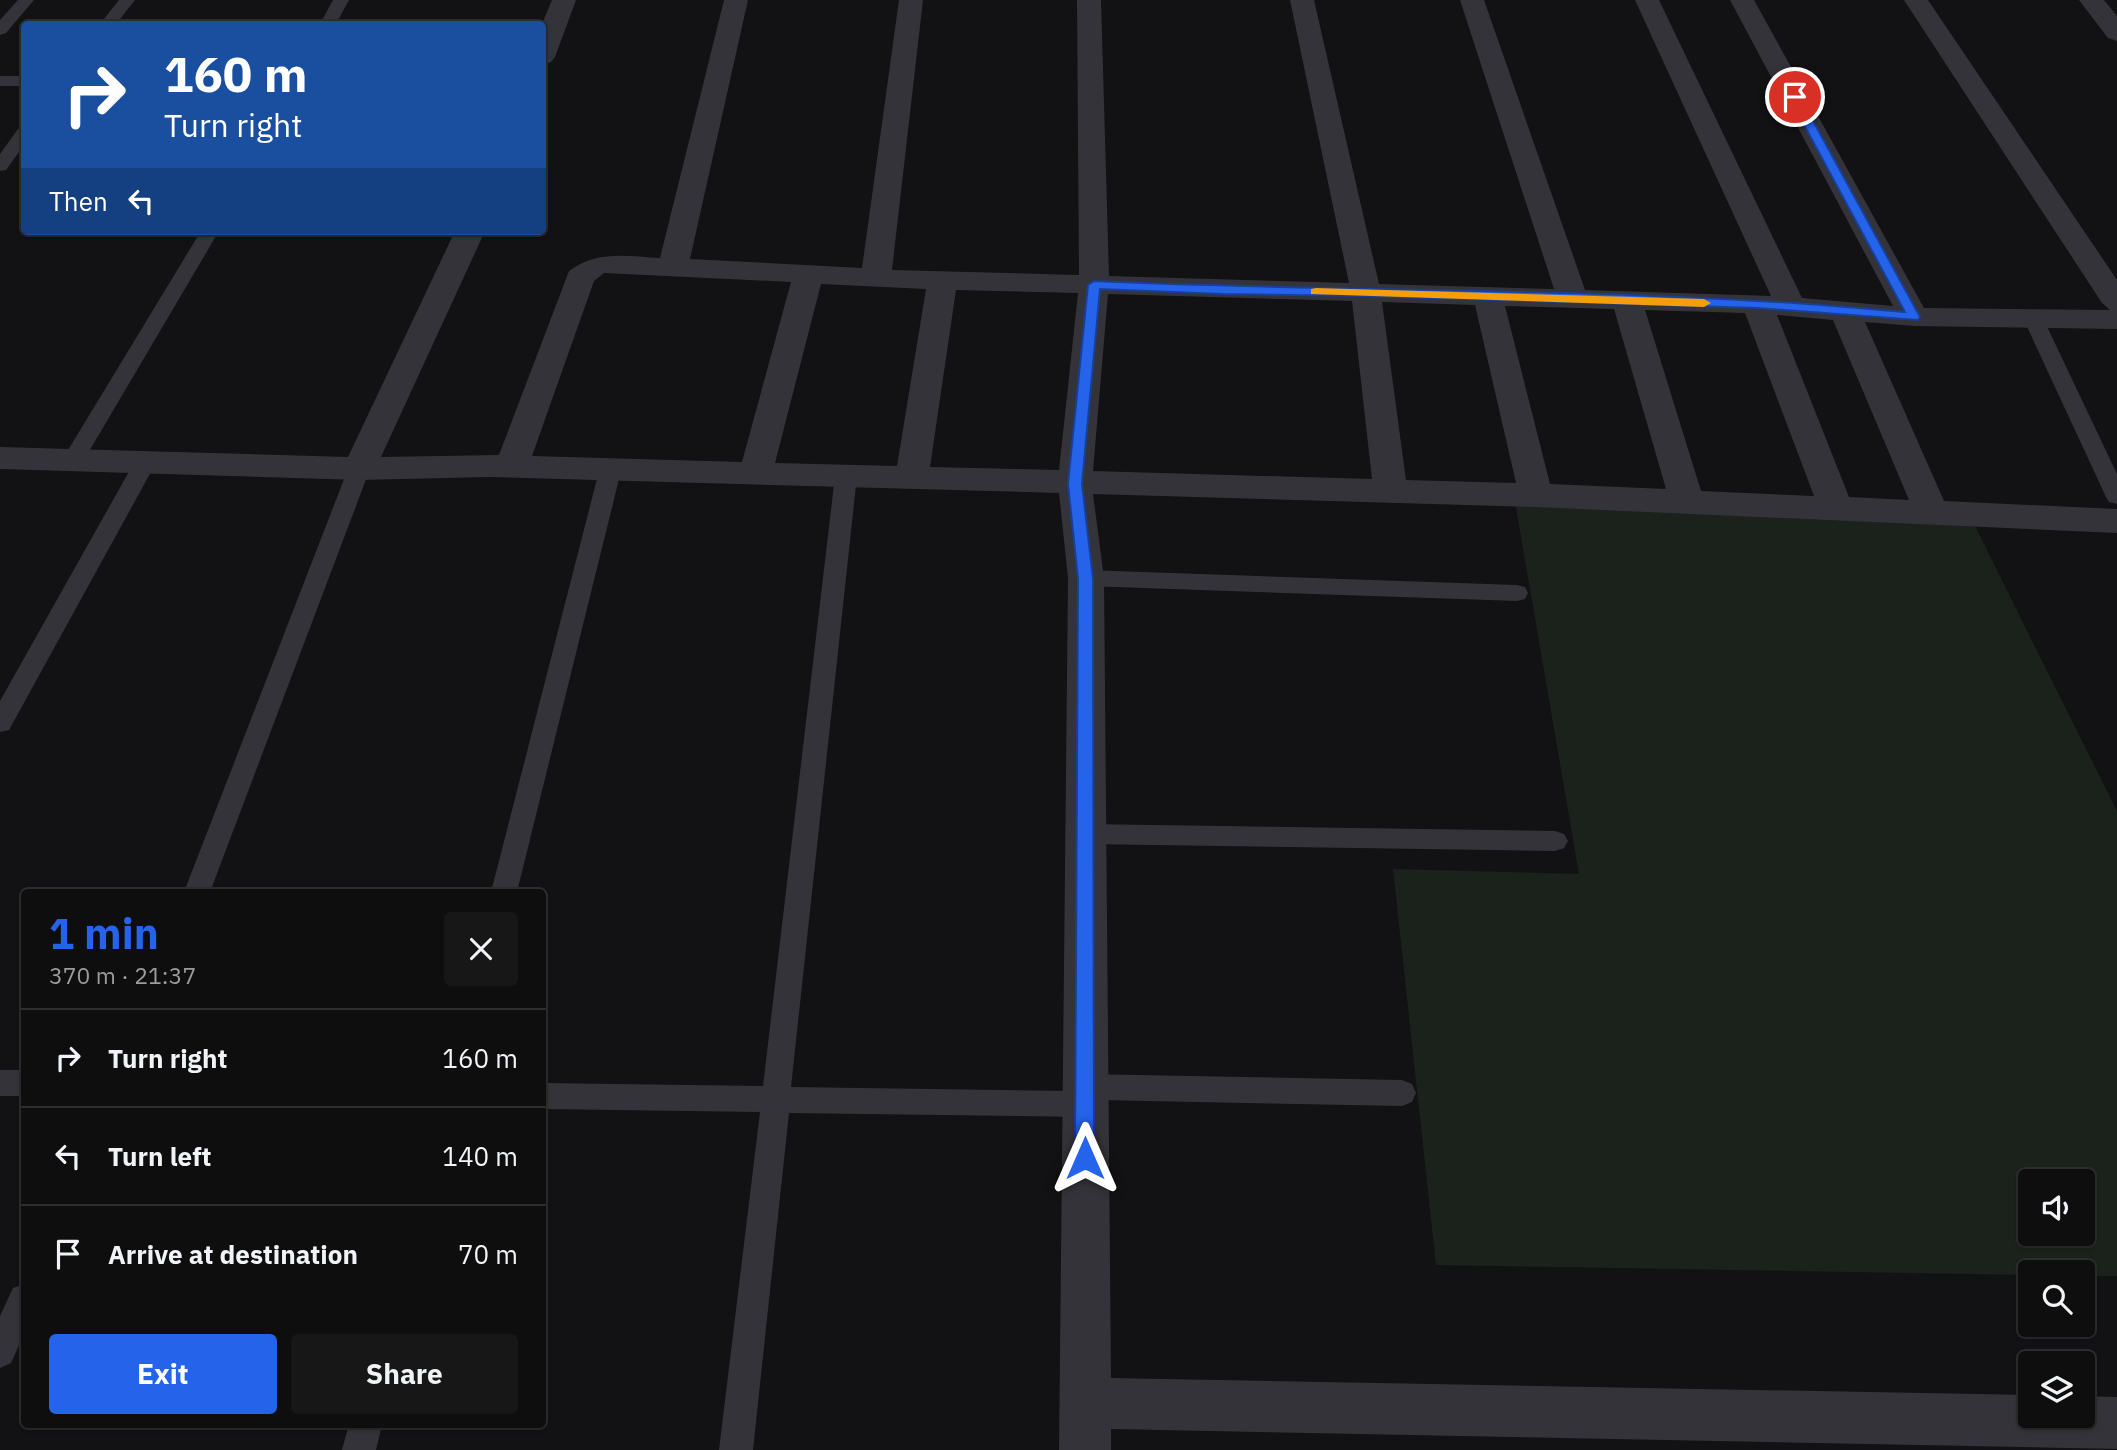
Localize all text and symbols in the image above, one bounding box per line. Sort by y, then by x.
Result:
text: 160 m [164,42,308,105]
icon: right [49,49,140,140]
pin [1765,67,1825,127]
icon: arrive [1776,78,1814,116]
text: Turn right [164,104,302,146]
icon: left [122,182,160,220]
text: Then [49,184,108,218]
text: 1 min [49,906,159,961]
button: close [444,912,518,986]
text: 370 m · 21:37 [49,960,196,990]
icon: right [49,1039,87,1077]
text: Turn right [108,1041,227,1075]
text: 160 m [442,1041,518,1075]
position arrow [1048,1121,1122,1195]
icon: left [49,1137,87,1175]
text: Turn left [108,1139,211,1173]
text: 140 m [442,1139,518,1173]
map controls [2018,1169,2095,1428]
button: sound [2018,1169,2095,1246]
icon: arrive [49,1235,87,1273]
text: Arrive at destination [108,1237,358,1271]
text: 70 m [458,1237,518,1271]
button: search [2018,1260,2095,1337]
button: Exit [49,1334,277,1414]
button: Share [291,1334,518,1414]
button: layers [2018,1351,2095,1428]

